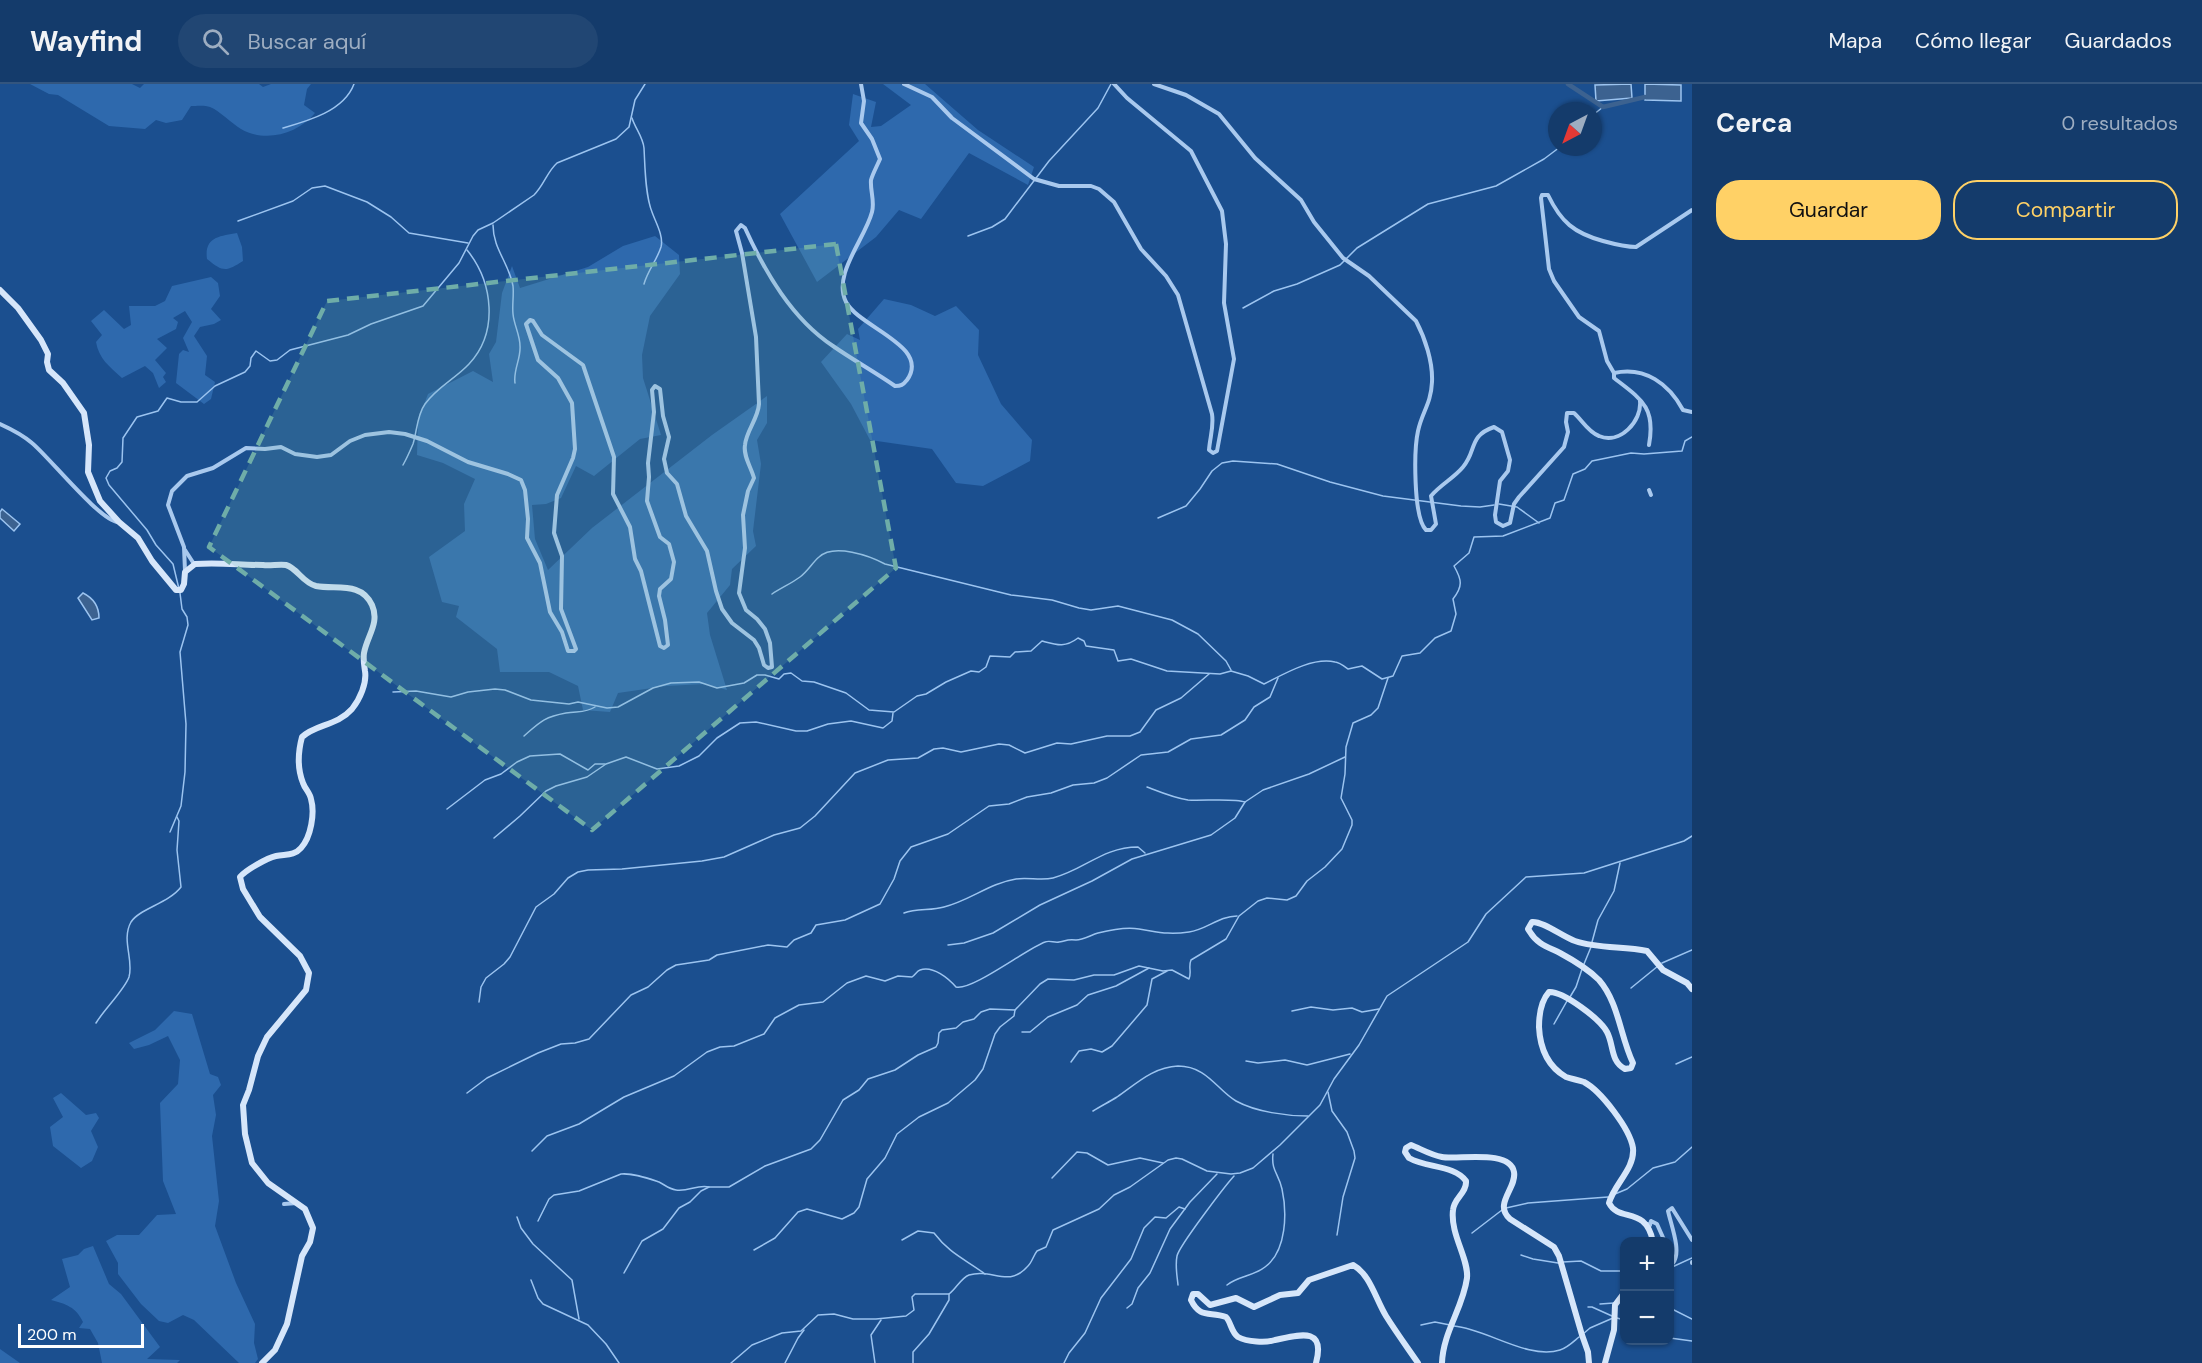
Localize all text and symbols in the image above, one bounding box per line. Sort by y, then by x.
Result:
search box [178,14,598,68]
text: Wayfind [30,23,142,60]
icon: search [199,25,232,58]
text: Buscar aquí [247,27,366,56]
text: Mapa [1828,27,1882,55]
text: Cómo llegar [1915,27,2032,55]
text: Guardados [2065,27,2172,55]
north arrow [1548,102,1602,156]
text: Cerca [1716,106,1792,140]
text: 0 resultados [2062,110,2178,136]
button: Guardar [1716,180,1941,240]
button: Compartir [1953,180,2178,240]
map controls [1620,1237,1674,1345]
button: + [1620,1237,1674,1291]
button: − [1620,1291,1674,1345]
scale bar [18,1321,144,1348]
text: 200 m [27,1324,76,1345]

